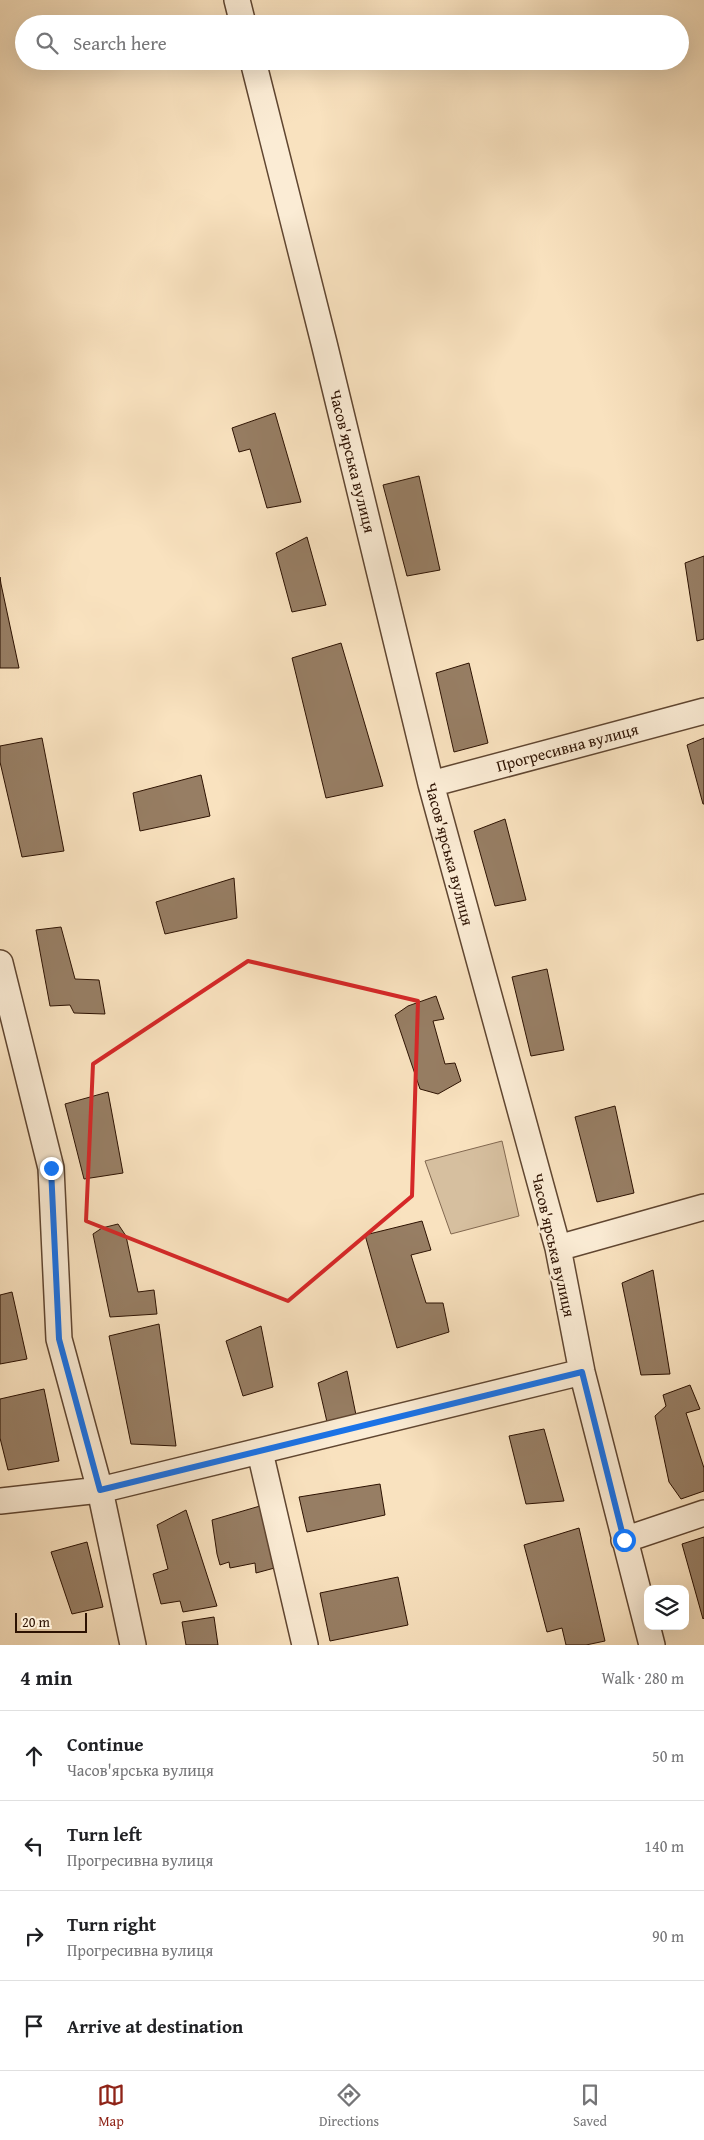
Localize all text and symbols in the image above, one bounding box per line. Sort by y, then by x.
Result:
search box [15,15,689,70]
icon: search [33,29,61,57]
text: Search here [73,29,167,57]
street label: Часов'ярська вулиця [324,387,382,535]
street label: Прогресивна вулиця [493,716,641,778]
street label: Часов'ярська вулиця [419,780,481,928]
route end [40,1157,63,1180]
street label: Часов'ярська вулиця [526,1171,582,1319]
route start [613,1529,636,1552]
map controls [644,1585,689,1630]
button: layers [644,1585,689,1630]
scale bar [15,1610,88,1633]
text: 20 m [22,1612,50,1632]
text: 4 min [20,1662,72,1693]
text: Walk · 280 m [601,1666,684,1690]
text: Continue [67,1730,144,1758]
icon: ahead [20,1742,48,1770]
text: 50 m [652,1744,684,1768]
text: Часов'ярська вулиця [67,1758,214,1782]
text: Turn left [67,1820,142,1848]
icon: left [20,1832,48,1860]
text: 140 m [644,1834,684,1858]
text: Прогресивна вулиця [67,1848,213,1872]
text: Turn right [67,1910,156,1938]
icon: right [20,1922,48,1950]
text: 90 m [652,1924,684,1948]
text: Прогресивна вулиця [67,1938,213,1962]
icon: arrive [20,2012,48,2040]
text: Arrive at destination [67,2012,243,2040]
tab: Map [97,2081,125,2131]
tab: Directions [319,2081,379,2131]
tab: Saved [573,2081,607,2131]

